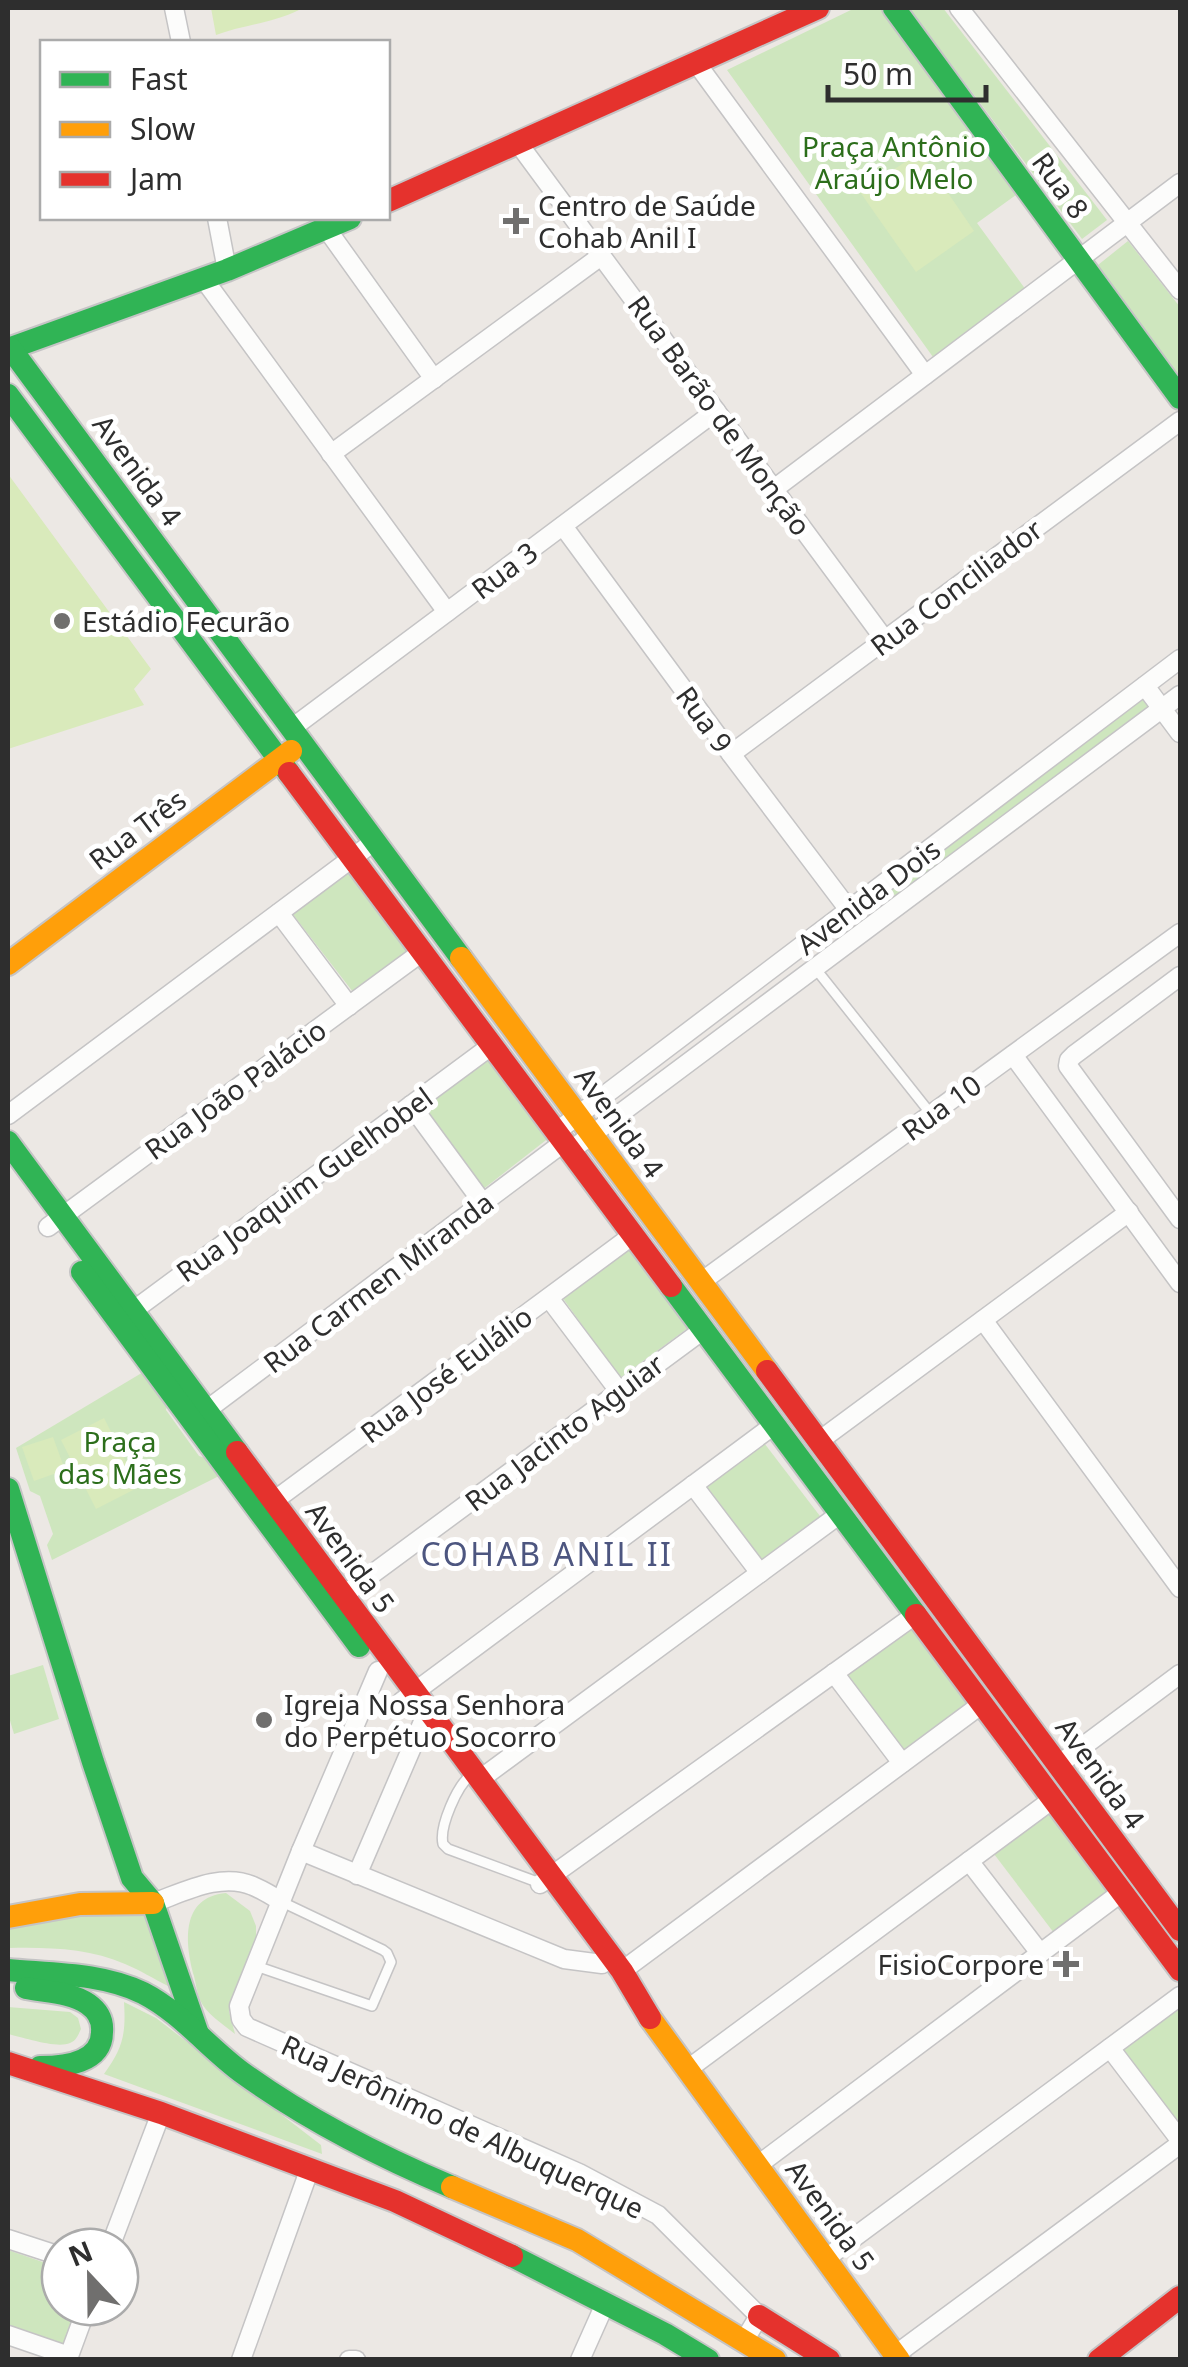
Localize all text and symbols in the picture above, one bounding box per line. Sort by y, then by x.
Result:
legend [40,40,390,220]
scale bar [828,40,986,102]
text: 50 m [843,53,913,94]
text: Fast [130,58,188,99]
text: Slow [130,108,196,149]
park label: Praça Antônio Araújo Melo [802,127,986,197]
street label: Rua 8 [1024,144,1098,226]
text: Jam [127,158,183,199]
place label: Centro de Saúde Cohab Anil I [538,186,756,256]
marker: Centro de Saúde Cohab Anil I [503,208,529,234]
street label: Rua Barão de Monção [620,287,820,543]
street label: Avenida 4 [85,407,191,533]
street label: Rua Conciliador [862,510,1050,664]
street label: Rua 3 [463,533,545,607]
place label: Estádio Fecurão [82,602,290,640]
marker: Estádio Fecurão [51,610,73,632]
street label: Rua 9 [668,678,742,760]
street label: Rua Três [81,780,193,878]
street label: Avenida Dois [788,829,948,963]
street label: Rua João Palácio [137,1010,333,1168]
street label: Avenida 4 [567,1059,673,1185]
street label: Rua 10 [894,1065,988,1149]
street label: Rua Joaquim Guelhobel [168,1078,440,1290]
street label: Rua Carmen Miranda [255,1183,501,1381]
street label: Rua José Eulálio [352,1297,540,1451]
street label: Rua Jacinto Aguiar [457,1344,672,1519]
park label: Praça das Mães [58,1422,182,1492]
street label: Avenida 5 [298,1494,404,1620]
district label: COHAB ANIL II [421,1532,673,1575]
place label: Igreja Nossa Senhora do Perpétuo Socorro [284,1685,565,1755]
marker: Igreja Nossa Senhora do Perpétuo Socorro [253,1709,275,1731]
street label: Avenida 4 [1048,1710,1154,1836]
place label: FisioCorpore [878,1945,1044,1983]
marker: FisioCorpore [1053,1951,1079,1977]
street label: Rua Jerônimo de Albuquerque [276,2025,650,2227]
street label: Avenida 5 [778,2152,884,2278]
north arrow [40,2227,140,2327]
text: N [63,2231,98,2275]

